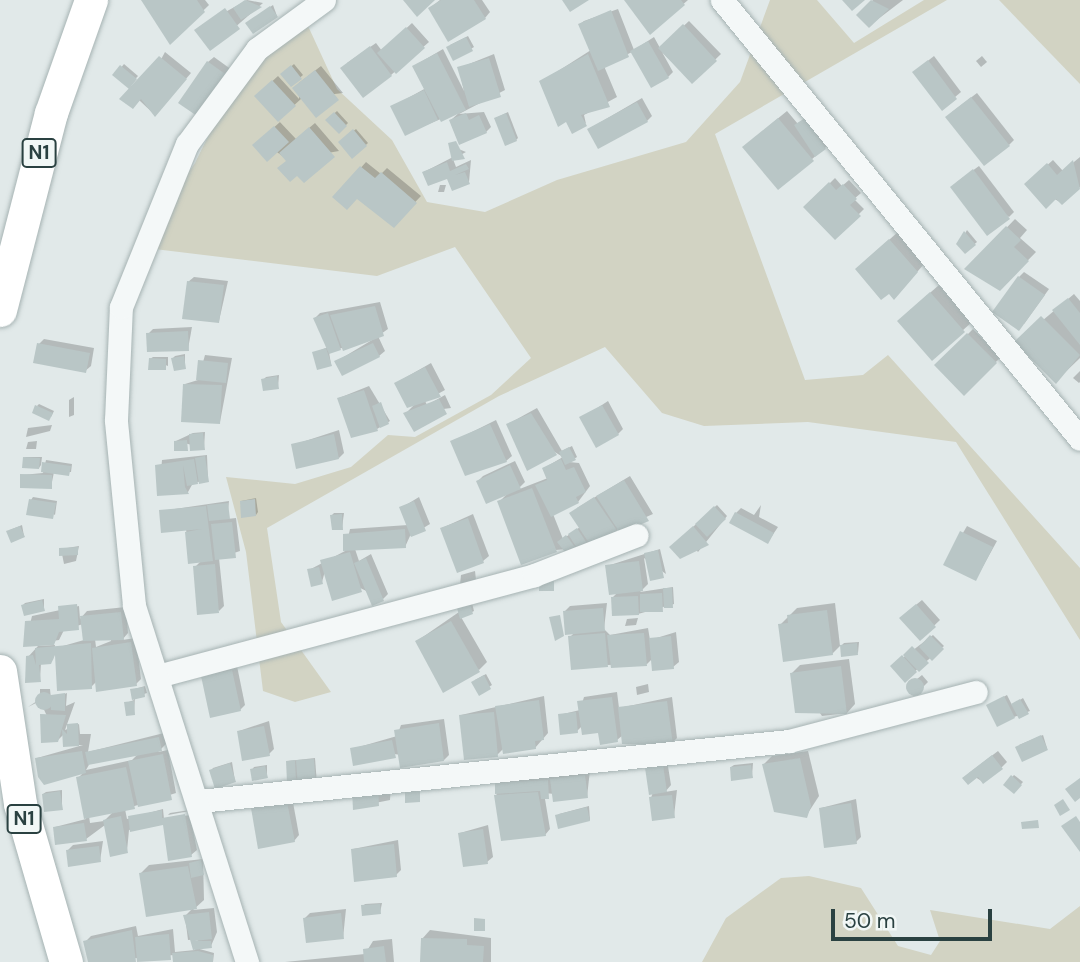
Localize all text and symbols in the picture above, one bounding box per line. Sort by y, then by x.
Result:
road number: N1 [22,138,56,168]
road number: N1 [6,804,42,834]
scale bar [835,895,996,939]
text: 50 m [844,907,895,935]

